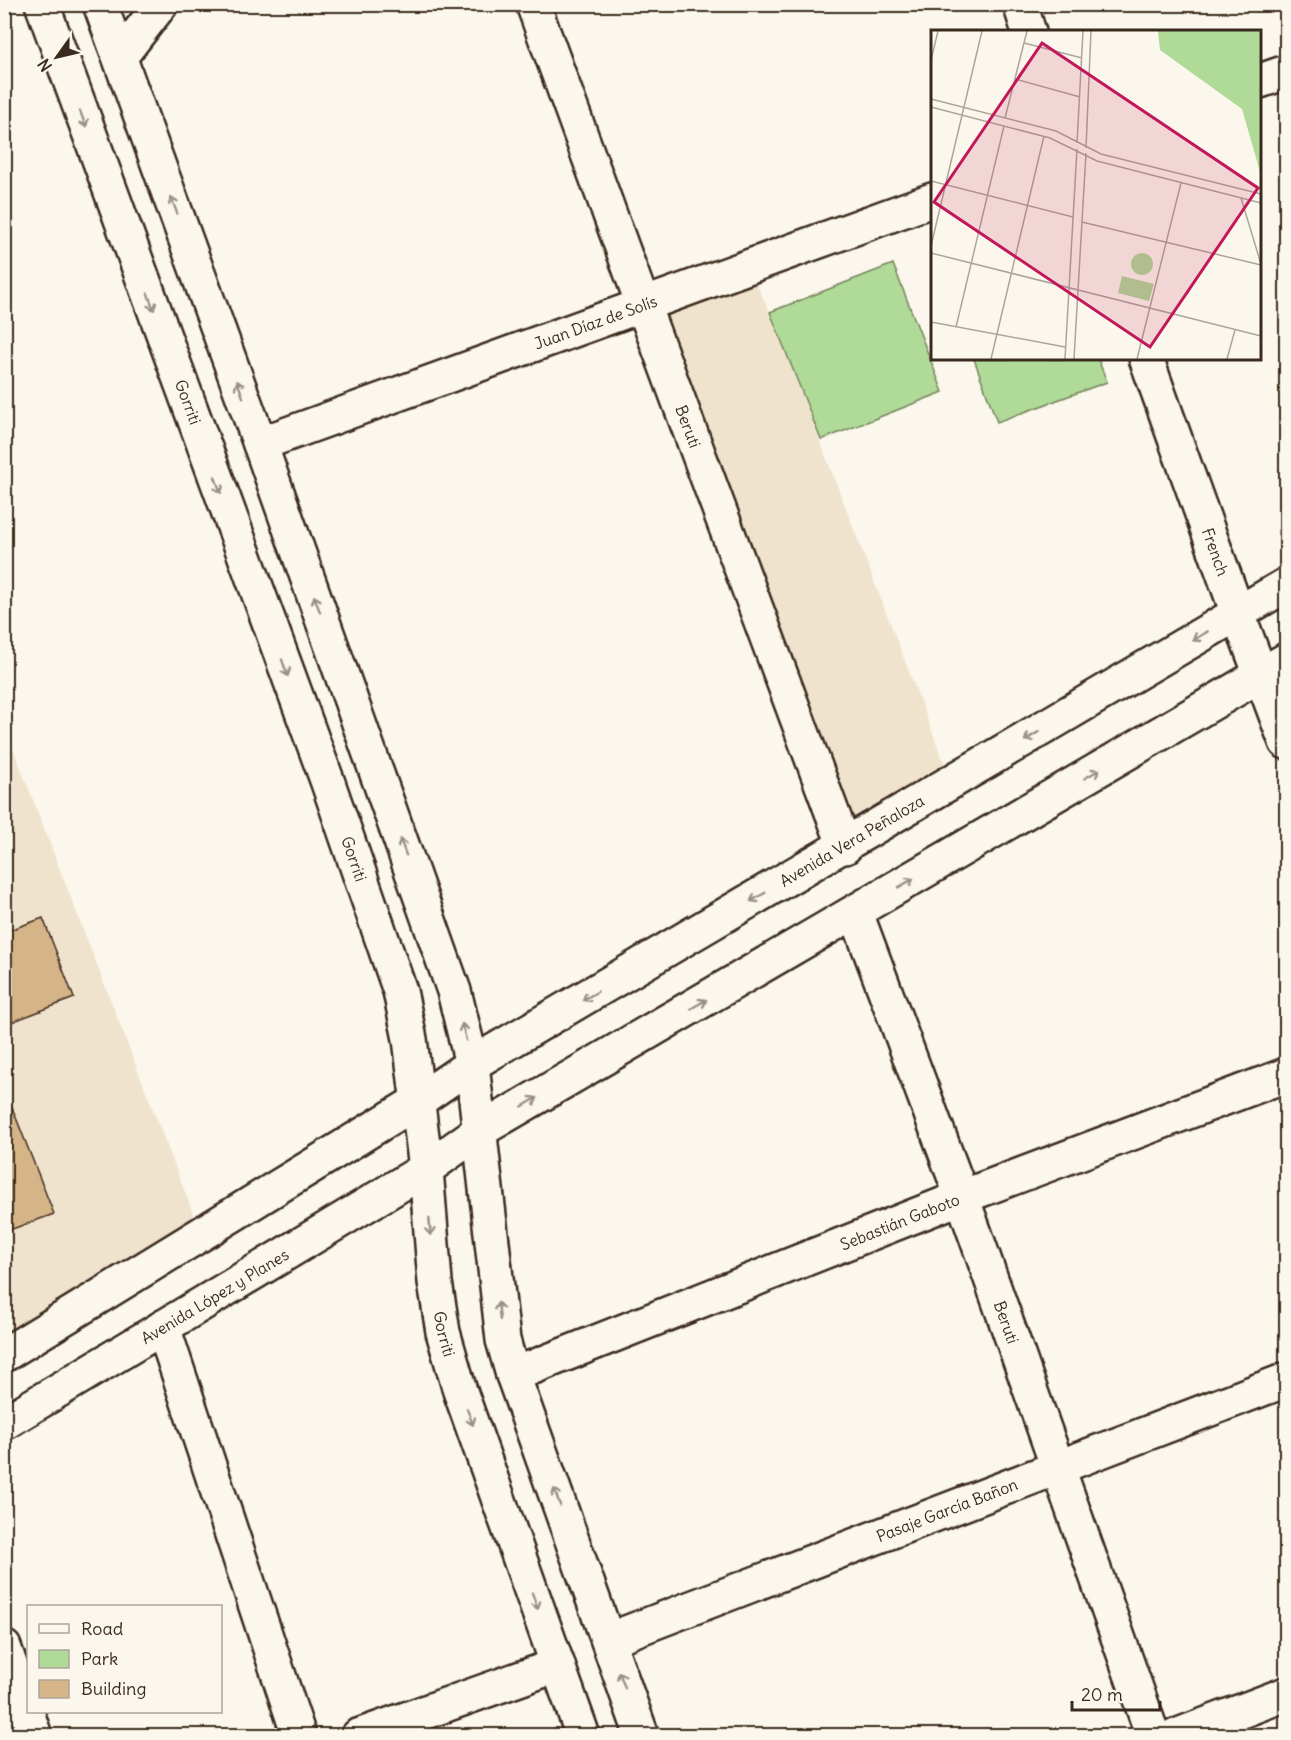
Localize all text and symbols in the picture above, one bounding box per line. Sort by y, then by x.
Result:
north arrow [27,27,87,87]
inset map [931,30,1261,360]
text: N [33,55,56,76]
one-way arrow [79,109,90,127]
one-way arrow [167,197,178,215]
street label: Juan Díaz de Solís [531,291,660,354]
one-way arrow [146,292,157,310]
street label: Gorriti [171,377,206,427]
one-way arrow [234,380,245,399]
street label: Beruti [671,402,705,450]
one-way arrow [213,475,224,493]
street label: French [1198,525,1233,579]
one-way arrow [310,595,321,614]
one-way arrow [1192,631,1209,643]
one-way arrow [281,658,292,676]
one-way arrow [1024,730,1041,742]
one-way arrow [1083,768,1100,780]
street label: Avenida Vera Peñaloza [776,790,928,891]
street label: Gorriti [337,834,371,884]
one-way arrow [397,838,408,857]
one-way arrow [897,877,914,889]
one-way arrow [750,892,767,904]
one-way arrow [582,990,599,1002]
one-way arrow [690,998,707,1010]
one-way arrow [458,1023,470,1042]
one-way arrow [521,1095,538,1107]
street label: Sebastián Gaboto [837,1189,962,1254]
one-way arrow [425,1217,436,1237]
street label: Avenida López y Planes [137,1244,292,1348]
street label: Beruti [990,1298,1023,1346]
one-way arrow [494,1302,505,1321]
street label: Gorriti [430,1310,460,1359]
one-way arrow [465,1407,476,1426]
street label: Pasaje García Bañon [873,1474,1020,1546]
one-way arrow [550,1488,561,1507]
one-way arrow [531,1591,542,1610]
legend [27,1605,222,1713]
text: Road [81,1617,124,1640]
text: Park [81,1647,118,1670]
one-way arrow [616,1671,627,1690]
scale bar [1072,1674,1160,1712]
text: Building [81,1677,146,1700]
text: 20 m [1081,1683,1123,1706]

